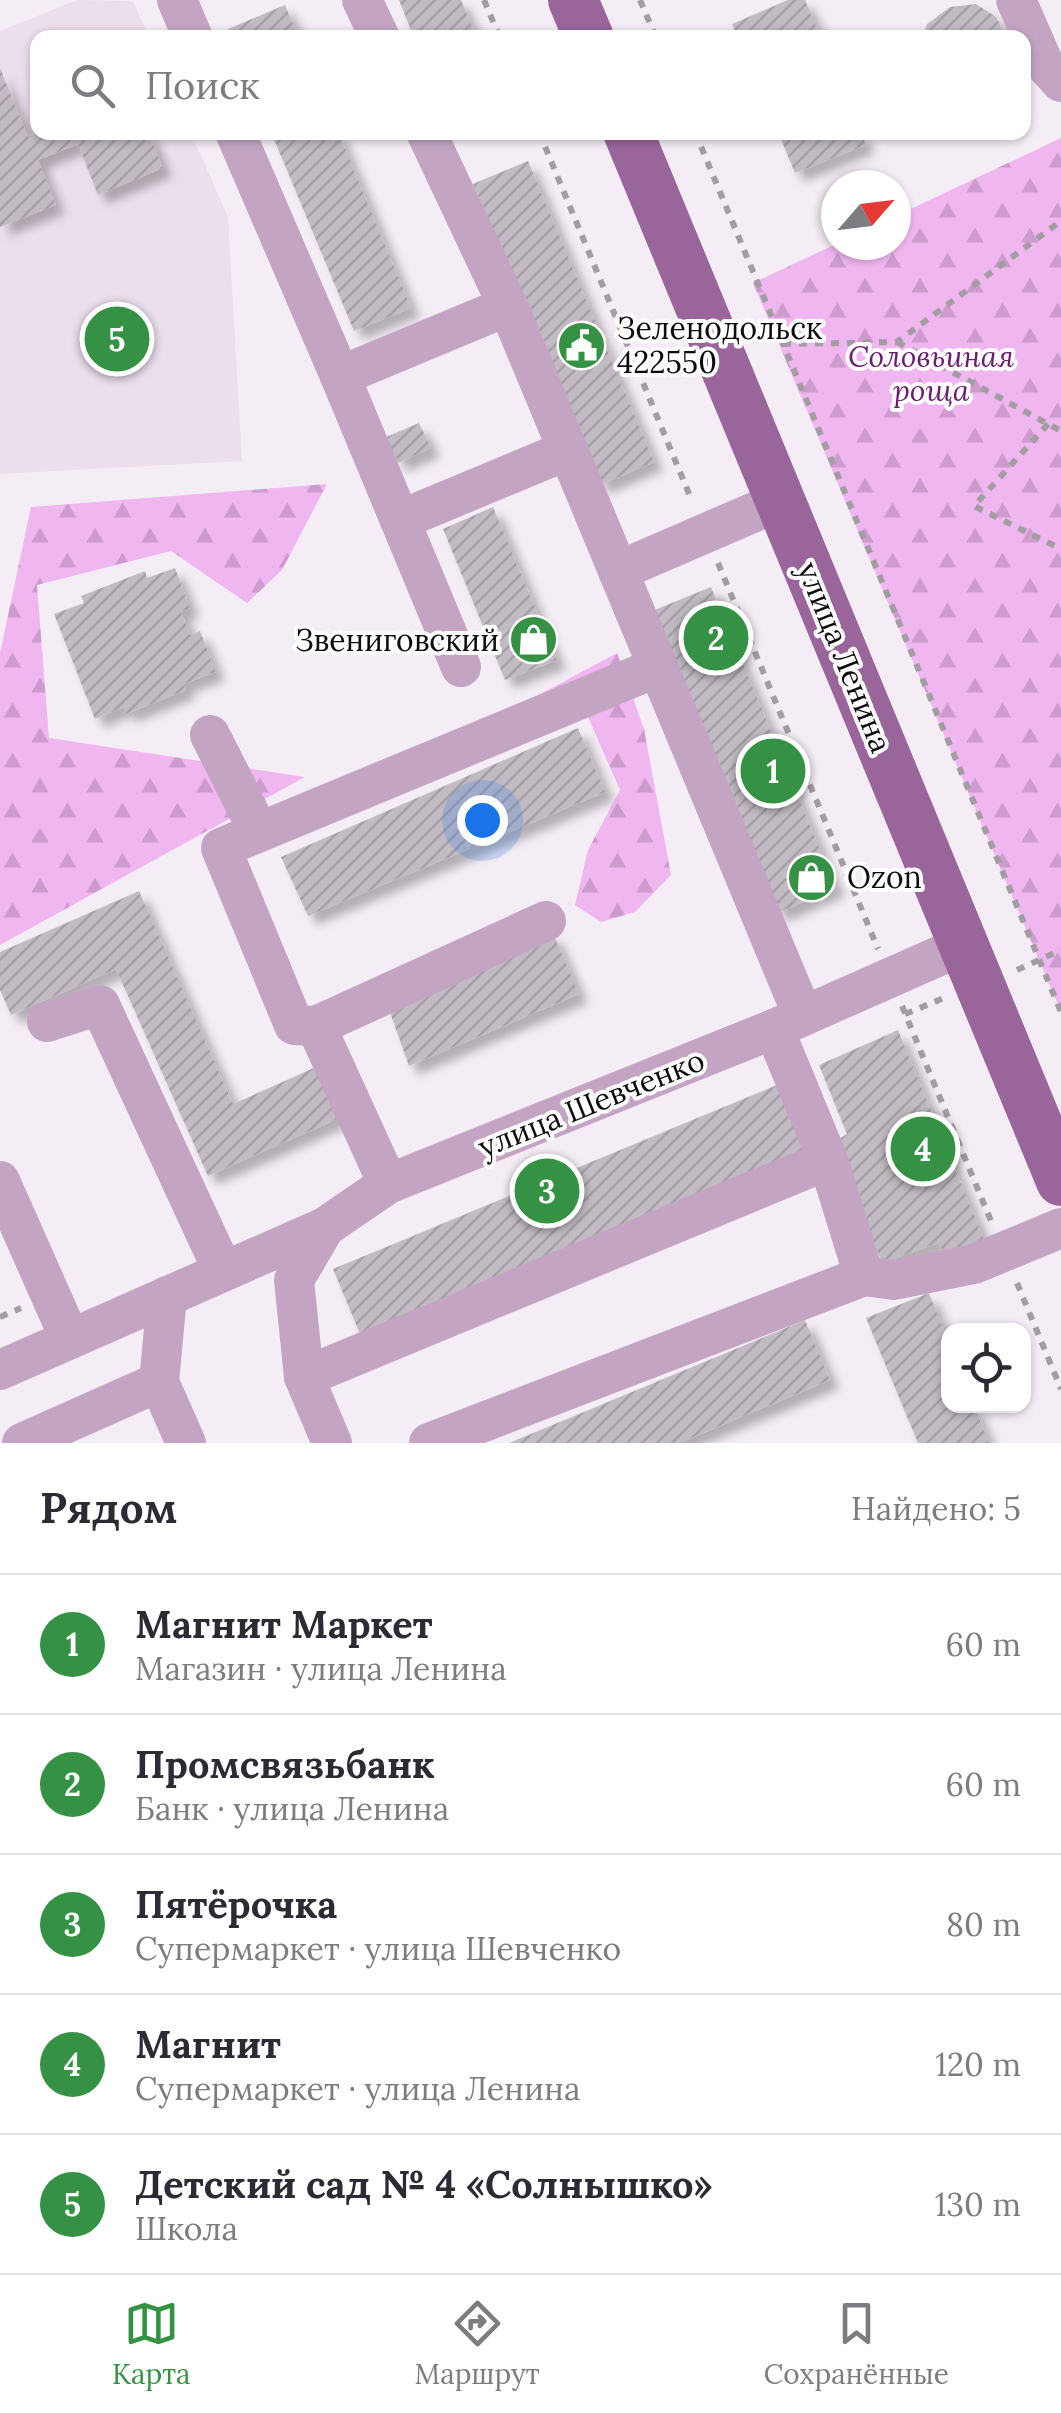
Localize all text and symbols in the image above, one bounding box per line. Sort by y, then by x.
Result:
search box [30,30,1031,140]
icon: search [65,58,120,113]
text: Поиск [145,61,260,109]
north arrow [821,170,911,260]
pin: 5 [84,302,150,376]
place label: Зеленодольск 422550 [617,309,822,381]
public building icon: Зеленодольск 422550 [556,319,608,371]
park label: Соловьиная роща [848,337,1014,409]
street label: улица Ленина [789,556,901,758]
pin: 2 [684,600,748,676]
shop icon: Звениговский [508,614,560,666]
place label: Звениговский [295,621,499,659]
pin: 1 [740,734,806,808]
your location [457,795,508,846]
shop icon: Ozon [786,851,838,903]
place label: Ozon [847,858,922,896]
street label: улица Шевченко [472,1040,710,1167]
pin: 4 [890,1112,956,1186]
pin: 3 [514,1154,580,1228]
map controls [941,1323,1031,1413]
button: locate [941,1323,1031,1413]
text: Рядом [40,1481,177,1535]
text: Найдено: 5 [851,1488,1021,1529]
text: Магнит Маркет [135,1600,433,1648]
text: 1 [66,1624,79,1665]
text: 60 m [946,1624,1021,1665]
text: Магазин · улица Ленина [135,1648,507,1689]
text: Промсвязьбанк [135,1740,435,1788]
text: 2 [64,1764,81,1805]
text: 60 m [946,1764,1021,1805]
text: Банк · улица Ленина [135,1788,449,1829]
text: Пятёрочка [135,1880,337,1928]
text: 3 [64,1904,81,1945]
text: 80 m [946,1904,1021,1945]
text: Супермаркет · улица Шевченко [135,1928,621,1969]
text: Магнит [135,2020,281,2068]
text: 4 [64,2044,81,2085]
text: 120 m [935,2044,1021,2085]
text: Супермаркет · улица Ленина [135,2068,580,2109]
text: Детский сад № 4 «Солнышко» [135,2160,712,2208]
text: 5 [64,2184,81,2225]
text: 130 m [935,2184,1021,2225]
text: Школа [135,2208,238,2249]
tab: Карта [112,2296,191,2392]
tab: Маршрут [414,2296,540,2392]
tab: Сохранённые [764,2296,949,2392]

